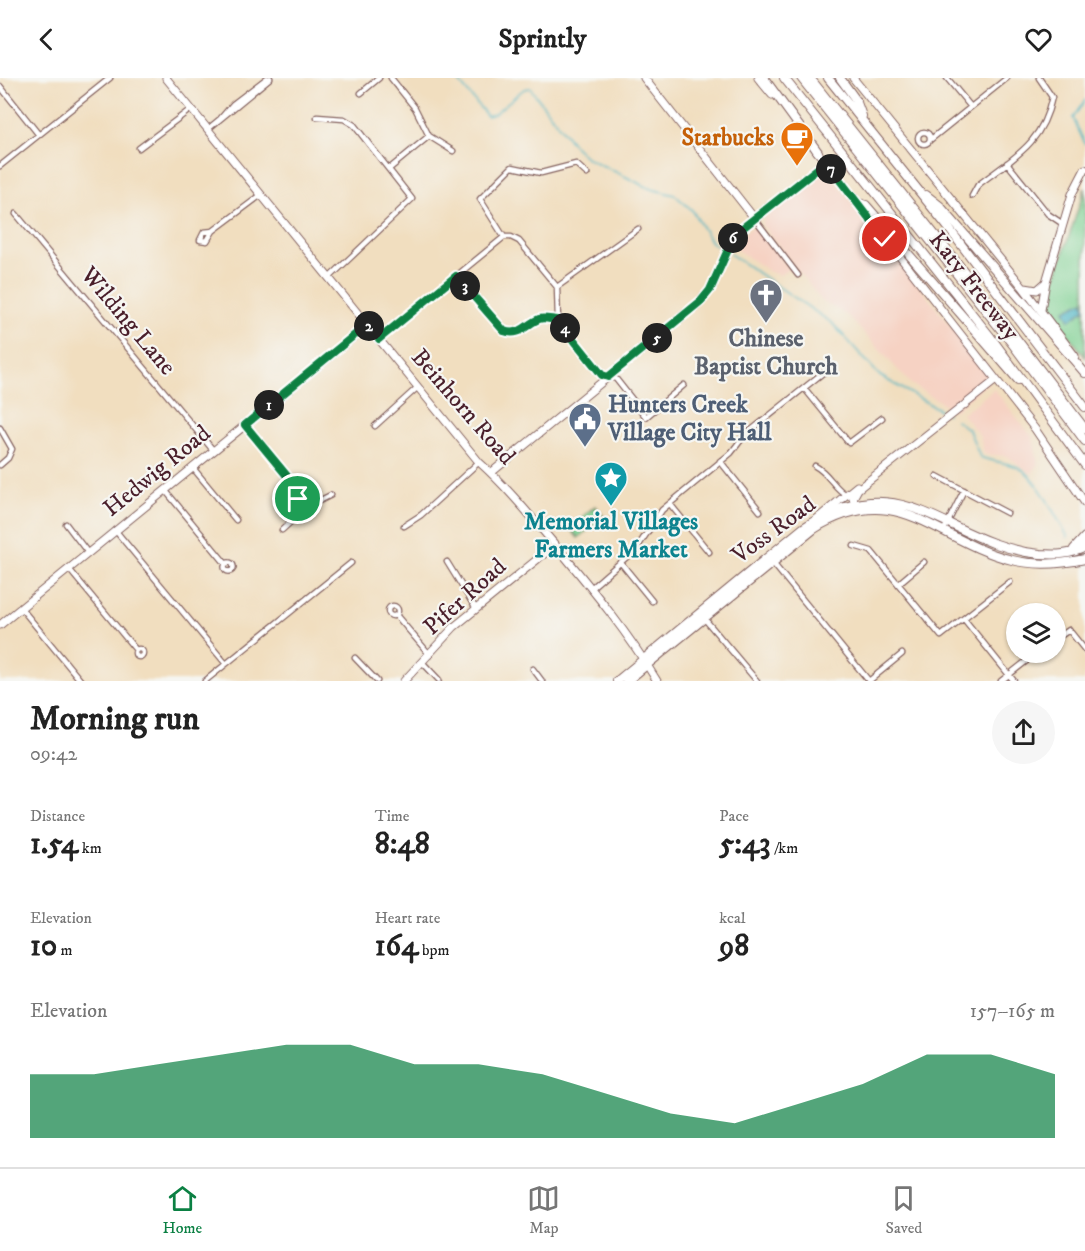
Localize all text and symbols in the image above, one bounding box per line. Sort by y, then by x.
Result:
text: Sprintly [499,22,586,56]
icon: back [30,23,63,56]
icon: heart [1022,23,1055,56]
cafe icon: Starbucks [779,120,815,167]
place label: Starbucks [682,123,774,153]
pin: 7 [816,154,846,184]
text: 7 [827,159,835,179]
pin [859,213,910,264]
icon: check [868,222,901,255]
pin: 6 [718,223,748,253]
street label: Katy Freeway [922,225,1026,347]
text: 6 [729,228,737,248]
street label: Wilding Lane [73,260,182,382]
pin: 3 [450,271,480,301]
text: 3 [462,276,468,296]
church icon: Chinese Baptist Church [748,277,784,324]
pin: 2 [354,311,384,341]
pin: 4 [550,313,580,343]
text: 2 [365,316,373,336]
text: 4 [560,318,570,338]
pin: 5 [642,323,672,353]
place label: Chinese Baptist Church [694,324,838,382]
text: 5 [653,328,661,348]
street label: Beinhorn Road [404,343,522,471]
pin: 1 [254,390,284,420]
place label: Hunters Creek Village City Hall [607,390,772,448]
text: 1 [266,395,272,415]
public building icon: Hunters Creek Village City Hall [567,401,603,448]
street label: Hedwig Road [97,419,217,523]
place icon: Memorial Villages Farmers Market [593,460,629,507]
pin [272,473,323,524]
icon: arrive [281,482,314,515]
street label: Voss Road [725,490,822,571]
place label: Memorial Villages Farmers Market [524,507,698,565]
street label: Pifer Road [417,552,513,642]
map controls [1006,603,1066,663]
button: layers [1006,603,1066,663]
text: Morning run [30,699,199,740]
button: share [992,701,1055,764]
text: 09:42 [30,742,77,767]
text: Distance [30,806,85,826]
text: Time [375,806,409,826]
text: Pace [719,806,749,826]
text: 1.54 [30,826,78,863]
text: 8:48 [375,826,430,863]
text: 5:43 [719,826,771,863]
text: km [78,838,102,858]
text: /km [771,838,798,858]
text: Elevation [30,908,92,928]
text: Heart rate [375,908,440,928]
text: kcal [719,908,746,928]
text: 10 [30,928,57,965]
text: 164 [375,928,418,965]
text: 98 [719,928,749,965]
text: m [57,940,73,960]
text: bpm [418,940,449,960]
text: Elevation [30,999,107,1024]
text: 157–165 m [970,999,1055,1024]
tab: Home [163,1182,202,1238]
tab: Map [527,1182,560,1238]
tab: Saved [886,1182,922,1238]

